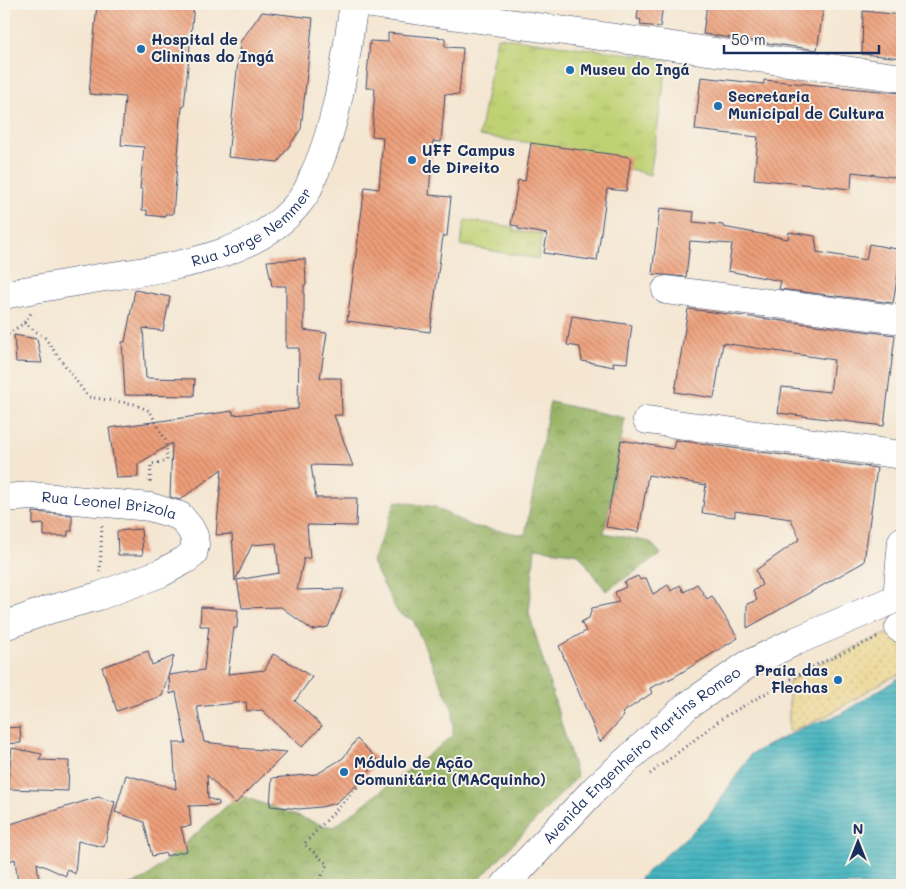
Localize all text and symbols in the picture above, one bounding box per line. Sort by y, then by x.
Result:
scale bar [724,22,878,54]
place label: Hospital de Clininas do Ingá [151,29,274,66]
text: 50 m [731,29,766,49]
marker: Hospital de Clininas do Ingá [135,43,147,55]
place label: Museu do Ingá [580,59,690,79]
marker: Museu do Ingá [564,64,576,76]
place label: Secretaria Municipal de Cultura [728,86,884,123]
marker: Secretaria Municipal de Cultura [712,100,724,112]
place label: UFF Campus de Direito [422,140,515,177]
marker: UFF Campus de Direito [406,154,418,166]
street label: Rua Jorge Nemmer [189,184,316,271]
street label: Rua Leonel Brizola [41,486,179,524]
place label: Praia das Flechas [755,660,828,697]
street label: Avenida Engenheiro Martins Romeo [538,661,744,848]
marker: Praia das Flechas [832,674,844,686]
place label: Módulo de Ação Comunitária (MACquinho) [354,752,546,789]
marker: Módulo de Ação Comunitária (MACquinho) [338,766,350,778]
north arrow [834,816,884,866]
text: N [853,819,863,838]

